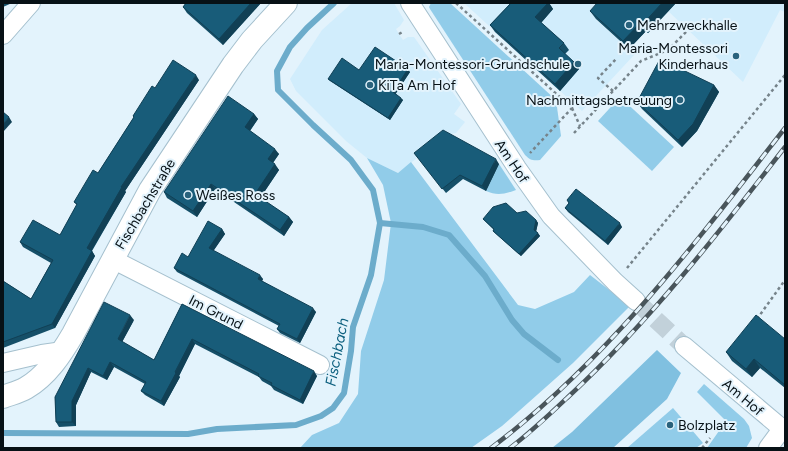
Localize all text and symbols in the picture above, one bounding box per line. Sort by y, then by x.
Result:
place label: Mehrzweckhalle [637,17,738,34]
marker: Mehrzweckhalle [624,20,634,30]
place label: Maria-Montessori Kinderhaus [618,40,728,73]
marker: Maria-Montessori Kinderhaus [731,51,741,61]
place label: Maria-Montessori-Grundschule [375,56,570,73]
marker: Maria-Montessori-Grundschule [573,59,583,69]
place label: KiTa Am Hof [378,77,457,94]
marker: KiTa Am Hof [365,80,375,90]
place label: Nachmittagsbetreuung [526,92,672,109]
marker: Nachmittagsbetreuung [675,95,685,105]
street label: Am Hof [491,136,533,187]
street label: Fischbachstraße [112,156,179,253]
place label: Weißes Ross [196,187,275,204]
marker: Weißes Ross [183,190,193,200]
street label: Im Grund [186,292,246,333]
water label: Fischbach [322,316,352,388]
street label: Am Hof [719,375,767,420]
place label: Bolzplatz [678,417,735,434]
marker: Bolzplatz [665,420,675,430]

